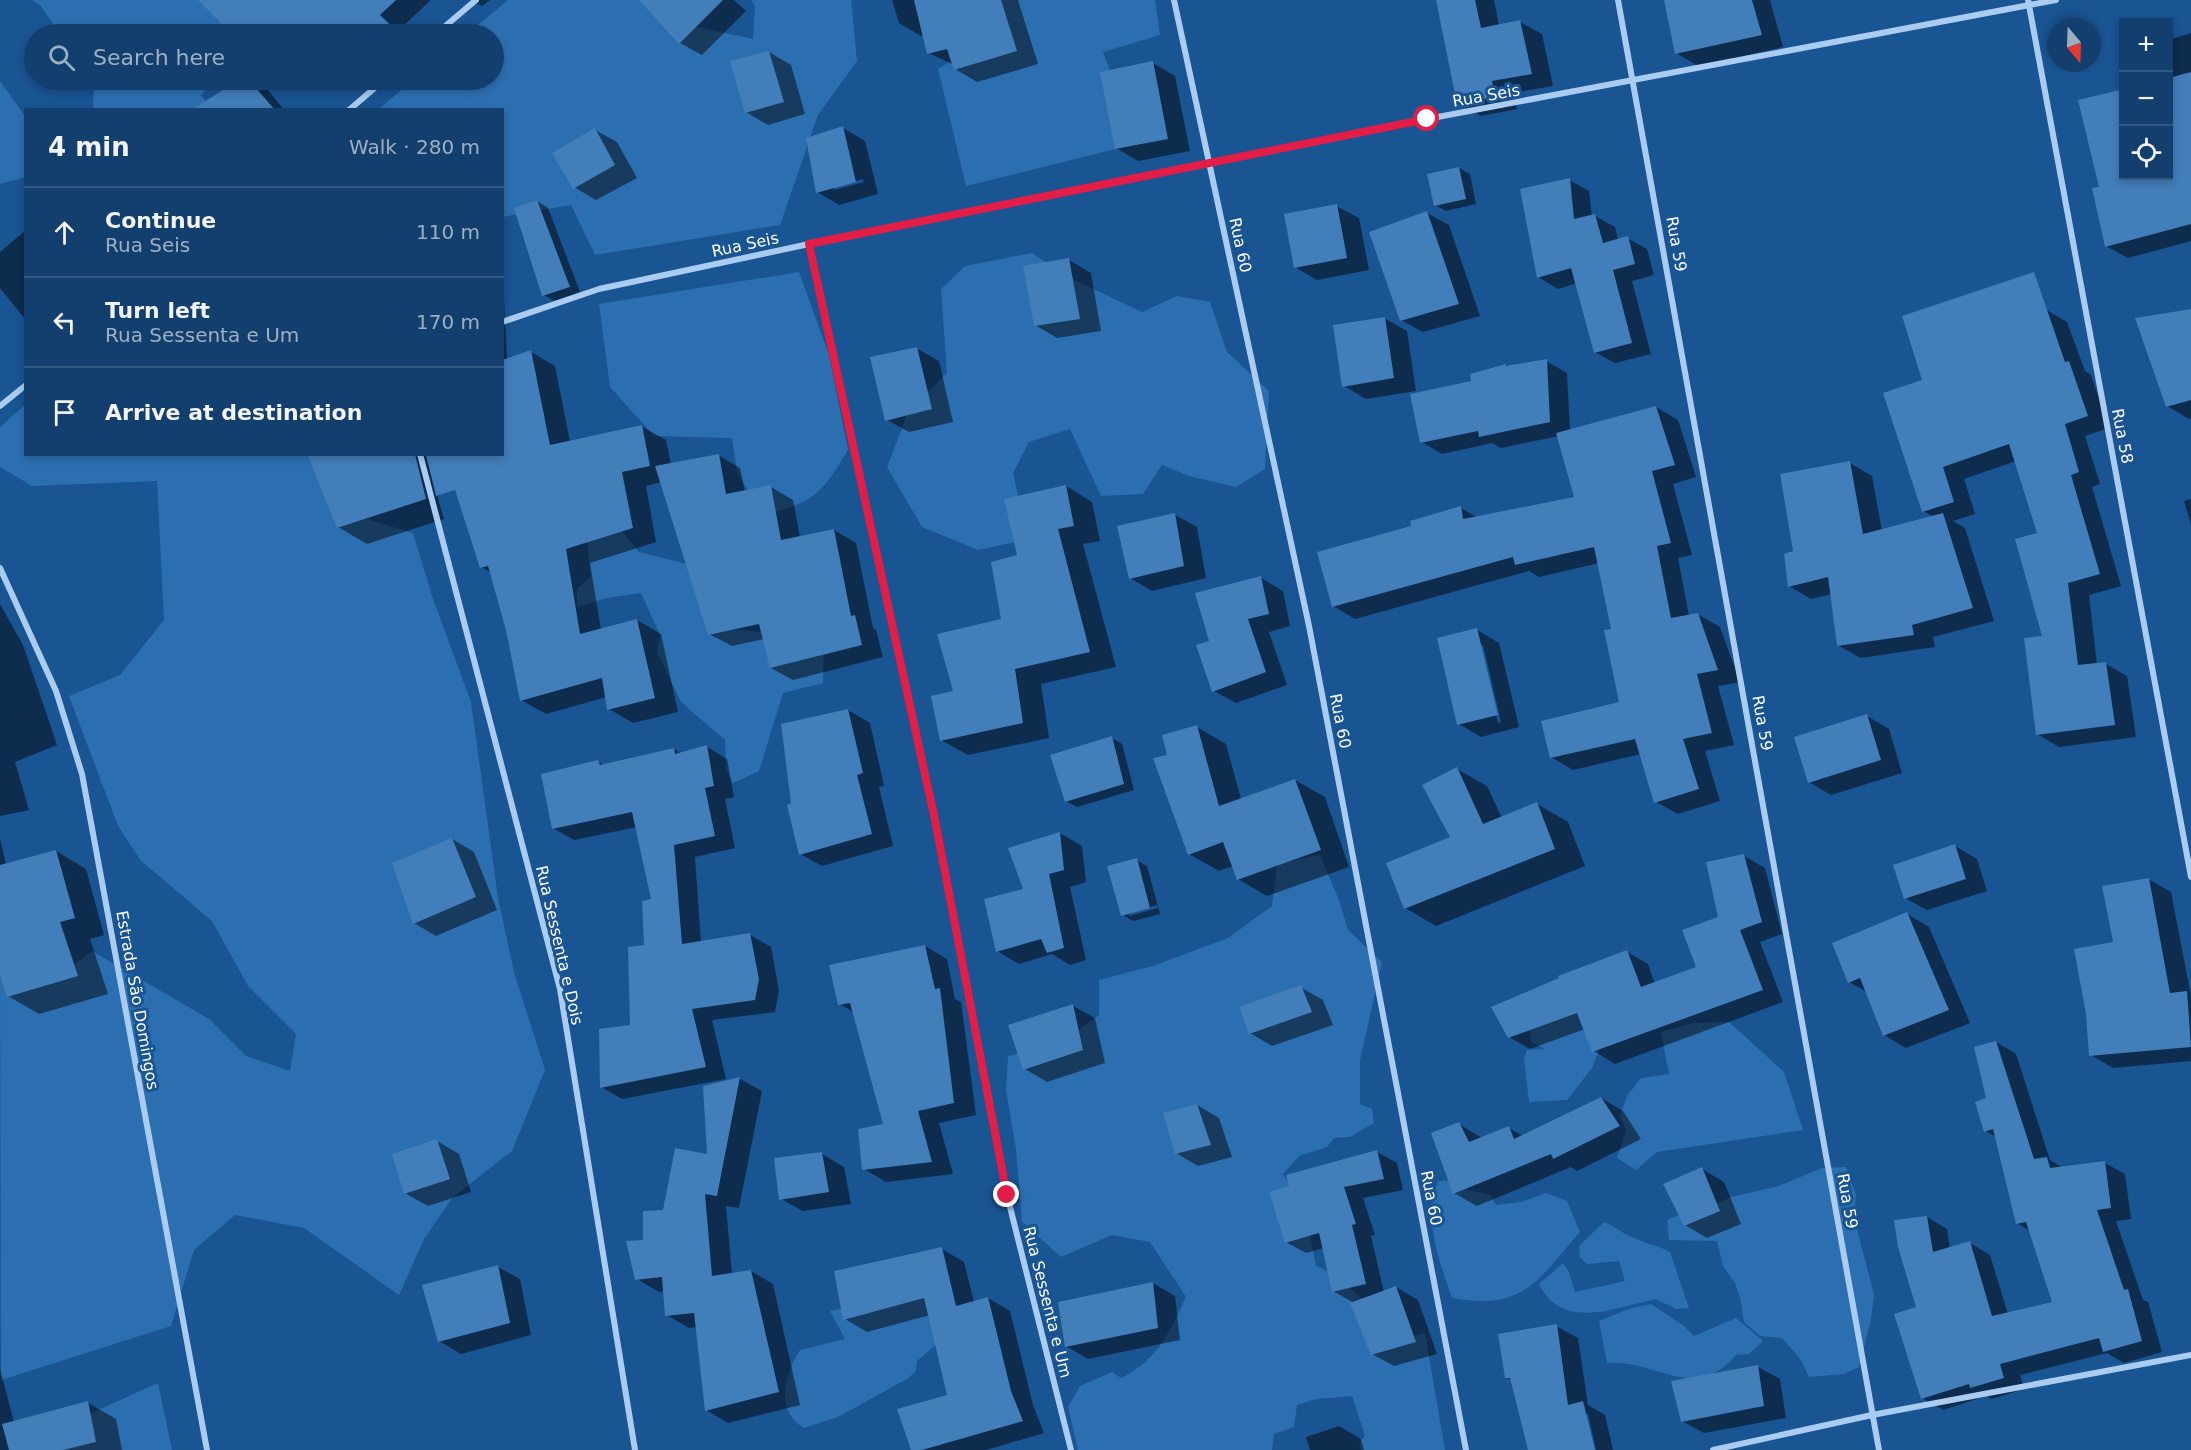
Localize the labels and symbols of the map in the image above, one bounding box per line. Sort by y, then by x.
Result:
north arrow [2047,18,2101,72]
street label: Rua Seis [1451,80,1521,111]
route start [1413,105,1439,131]
street label: Rua 59 [1662,215,1691,273]
street label: Rua 60 [1225,216,1256,274]
street label: Rua Seis [710,228,780,261]
street label: Rua 58 [2108,407,2137,465]
street label: Rua 60 [1326,692,1355,750]
street label: Rua 59 [1748,694,1777,752]
street label: Rua Sessenta e Dois [532,864,587,1027]
street label: Estrada São Domingos [112,909,163,1091]
street label: Rua 60 [1417,1169,1446,1227]
street label: Rua 59 [1833,1172,1862,1230]
route end [993,1181,1019,1207]
street label: Rua Sessenta e Um [1019,1224,1076,1380]

